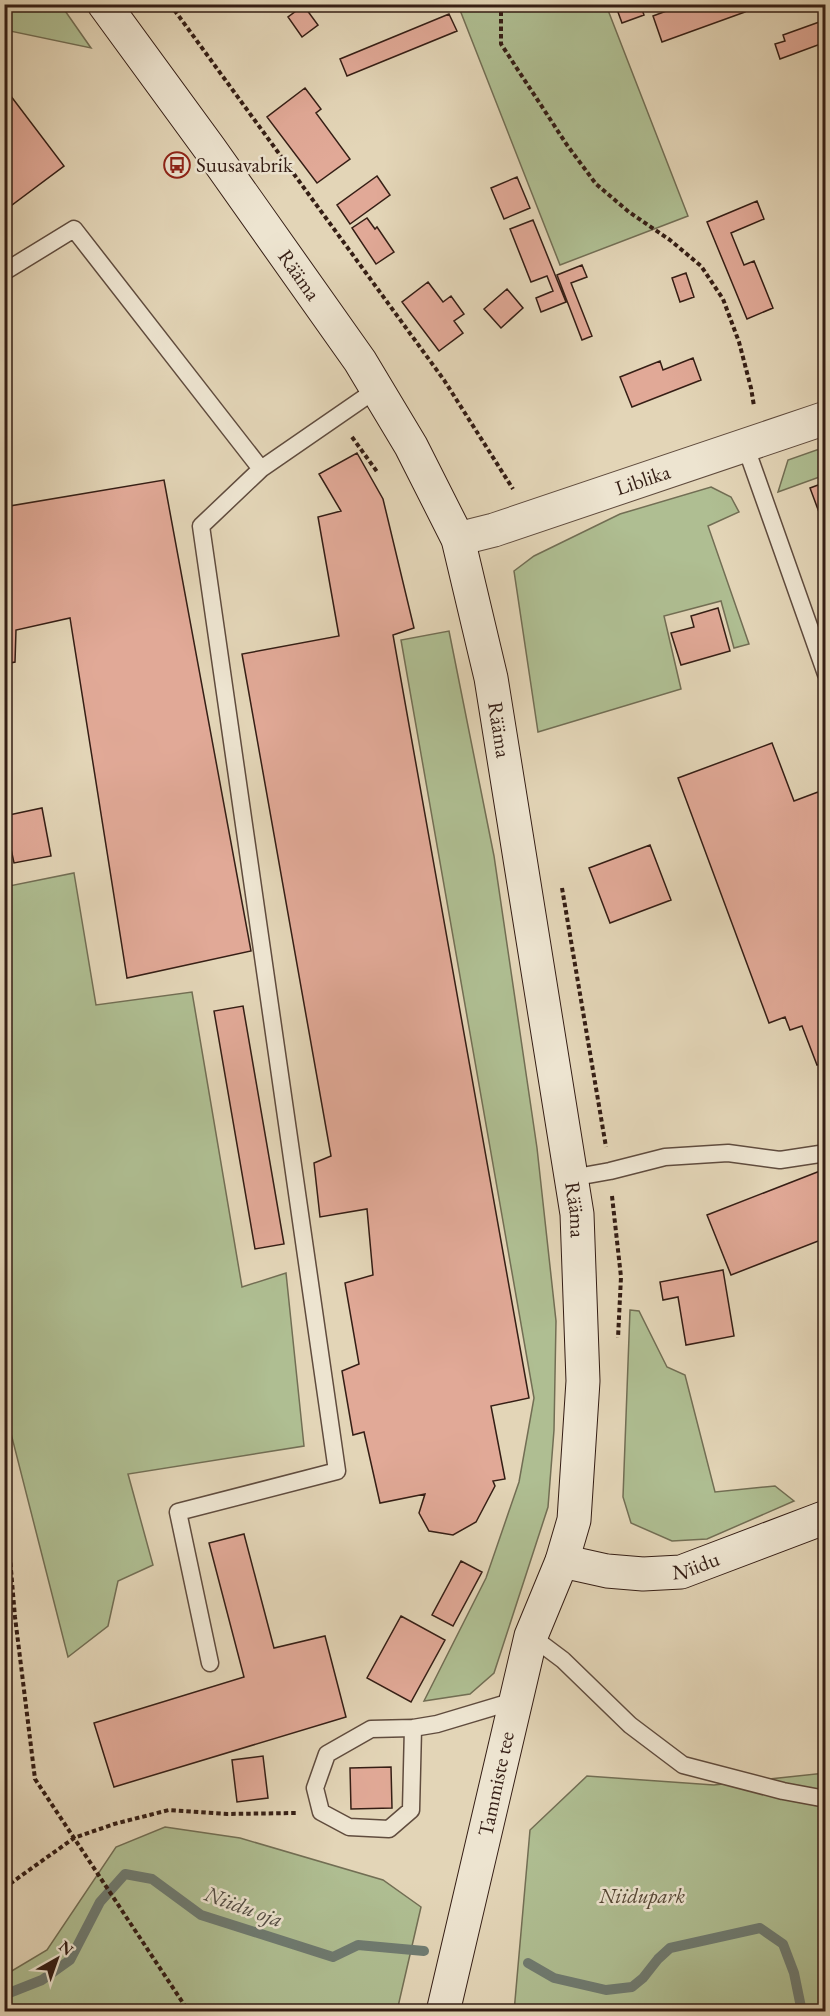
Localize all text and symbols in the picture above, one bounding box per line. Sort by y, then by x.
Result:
bus stop icon: Suusavabrik [162,150,192,180]
place label: Suusavabrik [196,151,294,178]
street label: Rääma [272,244,327,306]
street label: Liblika [611,457,674,501]
street label: Rääma [482,700,518,760]
street label: Rääma [559,1180,592,1239]
street label: Niidu [672,1545,723,1585]
street label: Tammiste tee [471,1729,520,1839]
water label: Niidu oja [200,1879,287,1934]
park label: Niidupark [598,1882,685,1909]
north arrow [27,1929,87,1989]
text: N [55,1936,78,1960]

